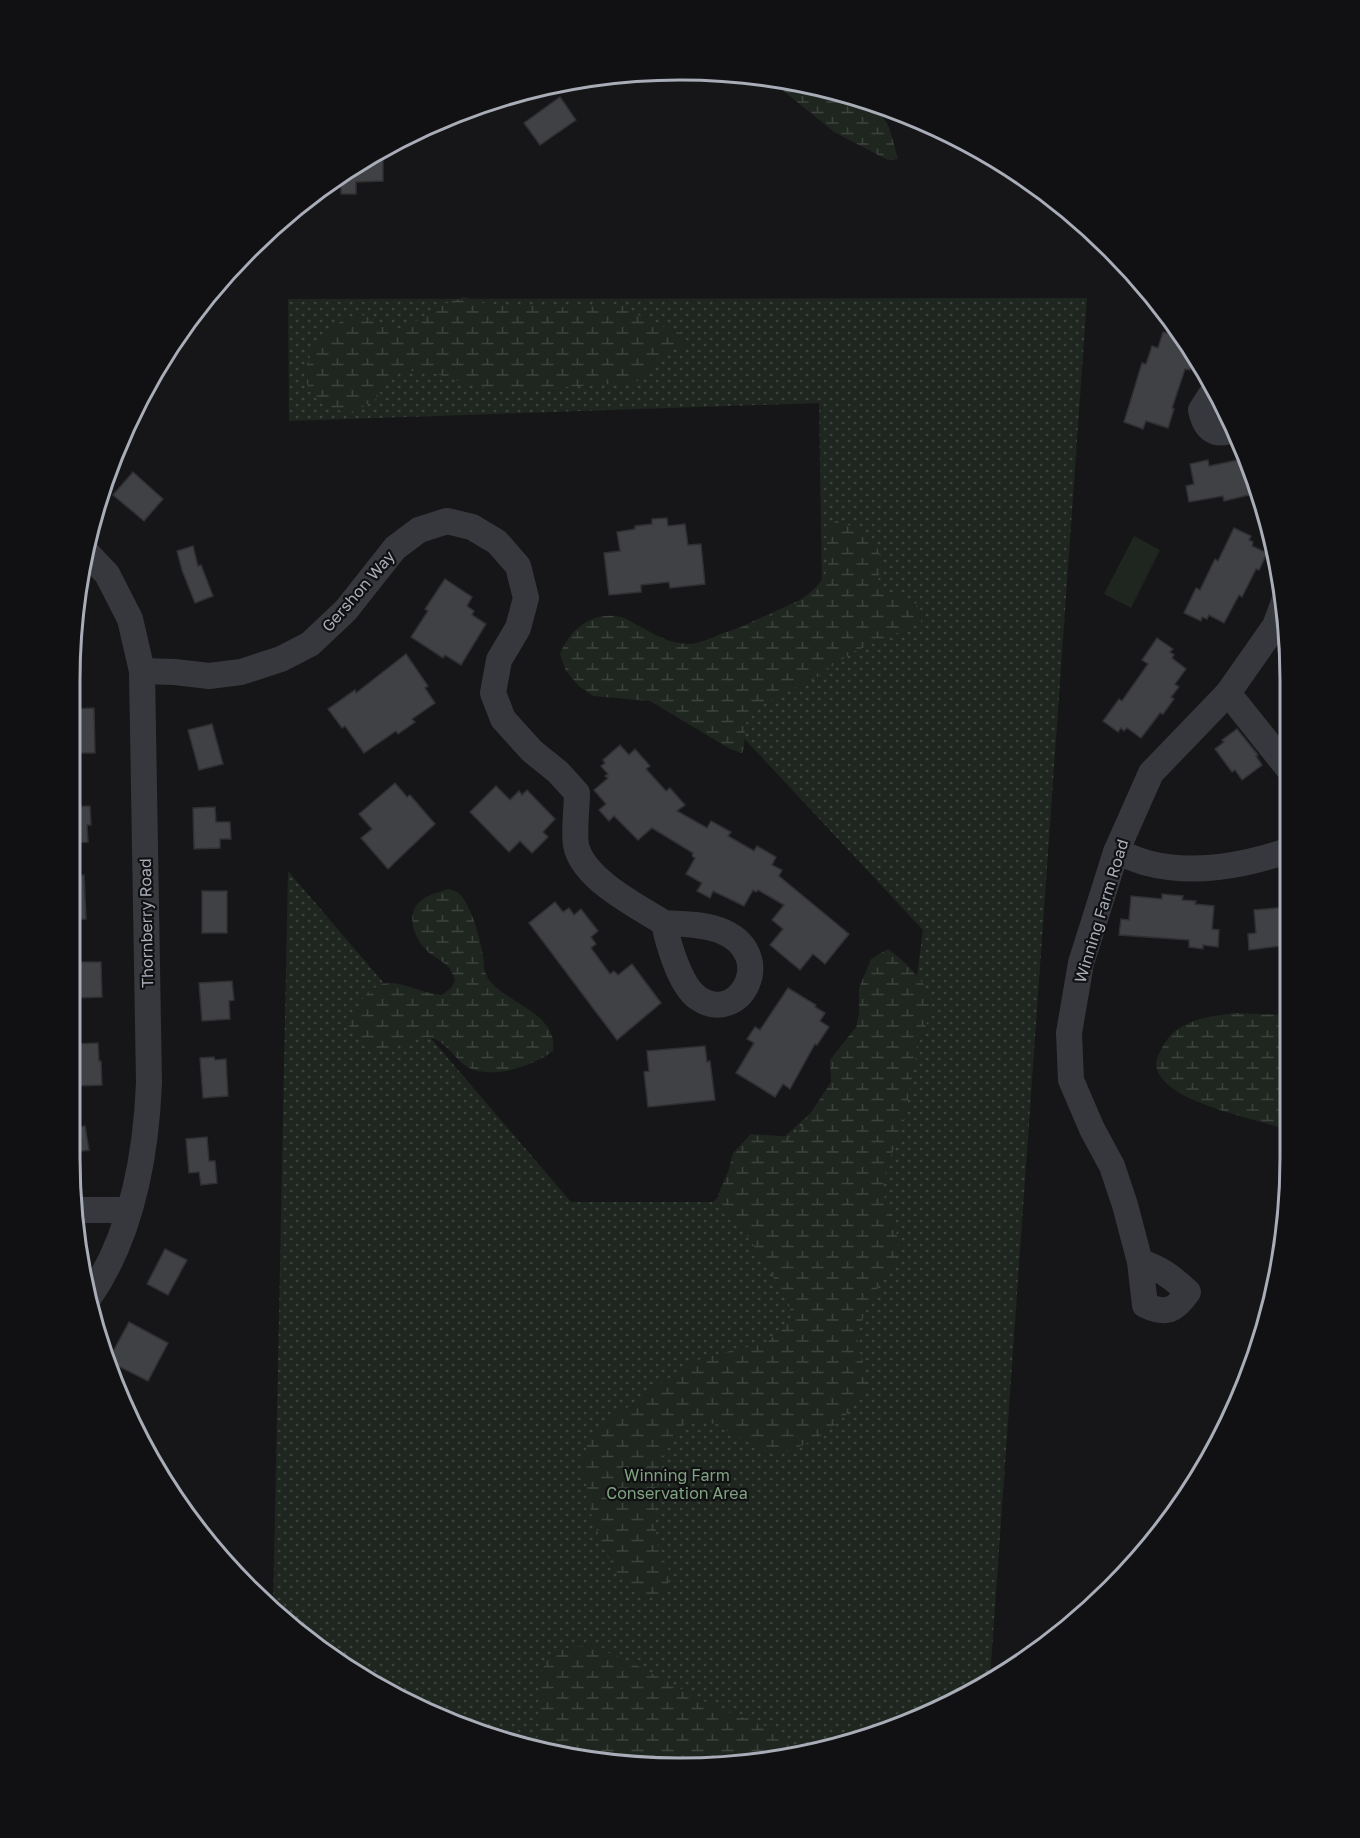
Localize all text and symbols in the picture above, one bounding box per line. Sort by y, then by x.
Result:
street label: Gershon Way [317,546,399,636]
street label: Winning Farm Road [1070,837,1132,985]
street label: Thornberry Road [135,858,157,988]
park label: Winning Farm Conservation Area [606,1465,748,1503]

